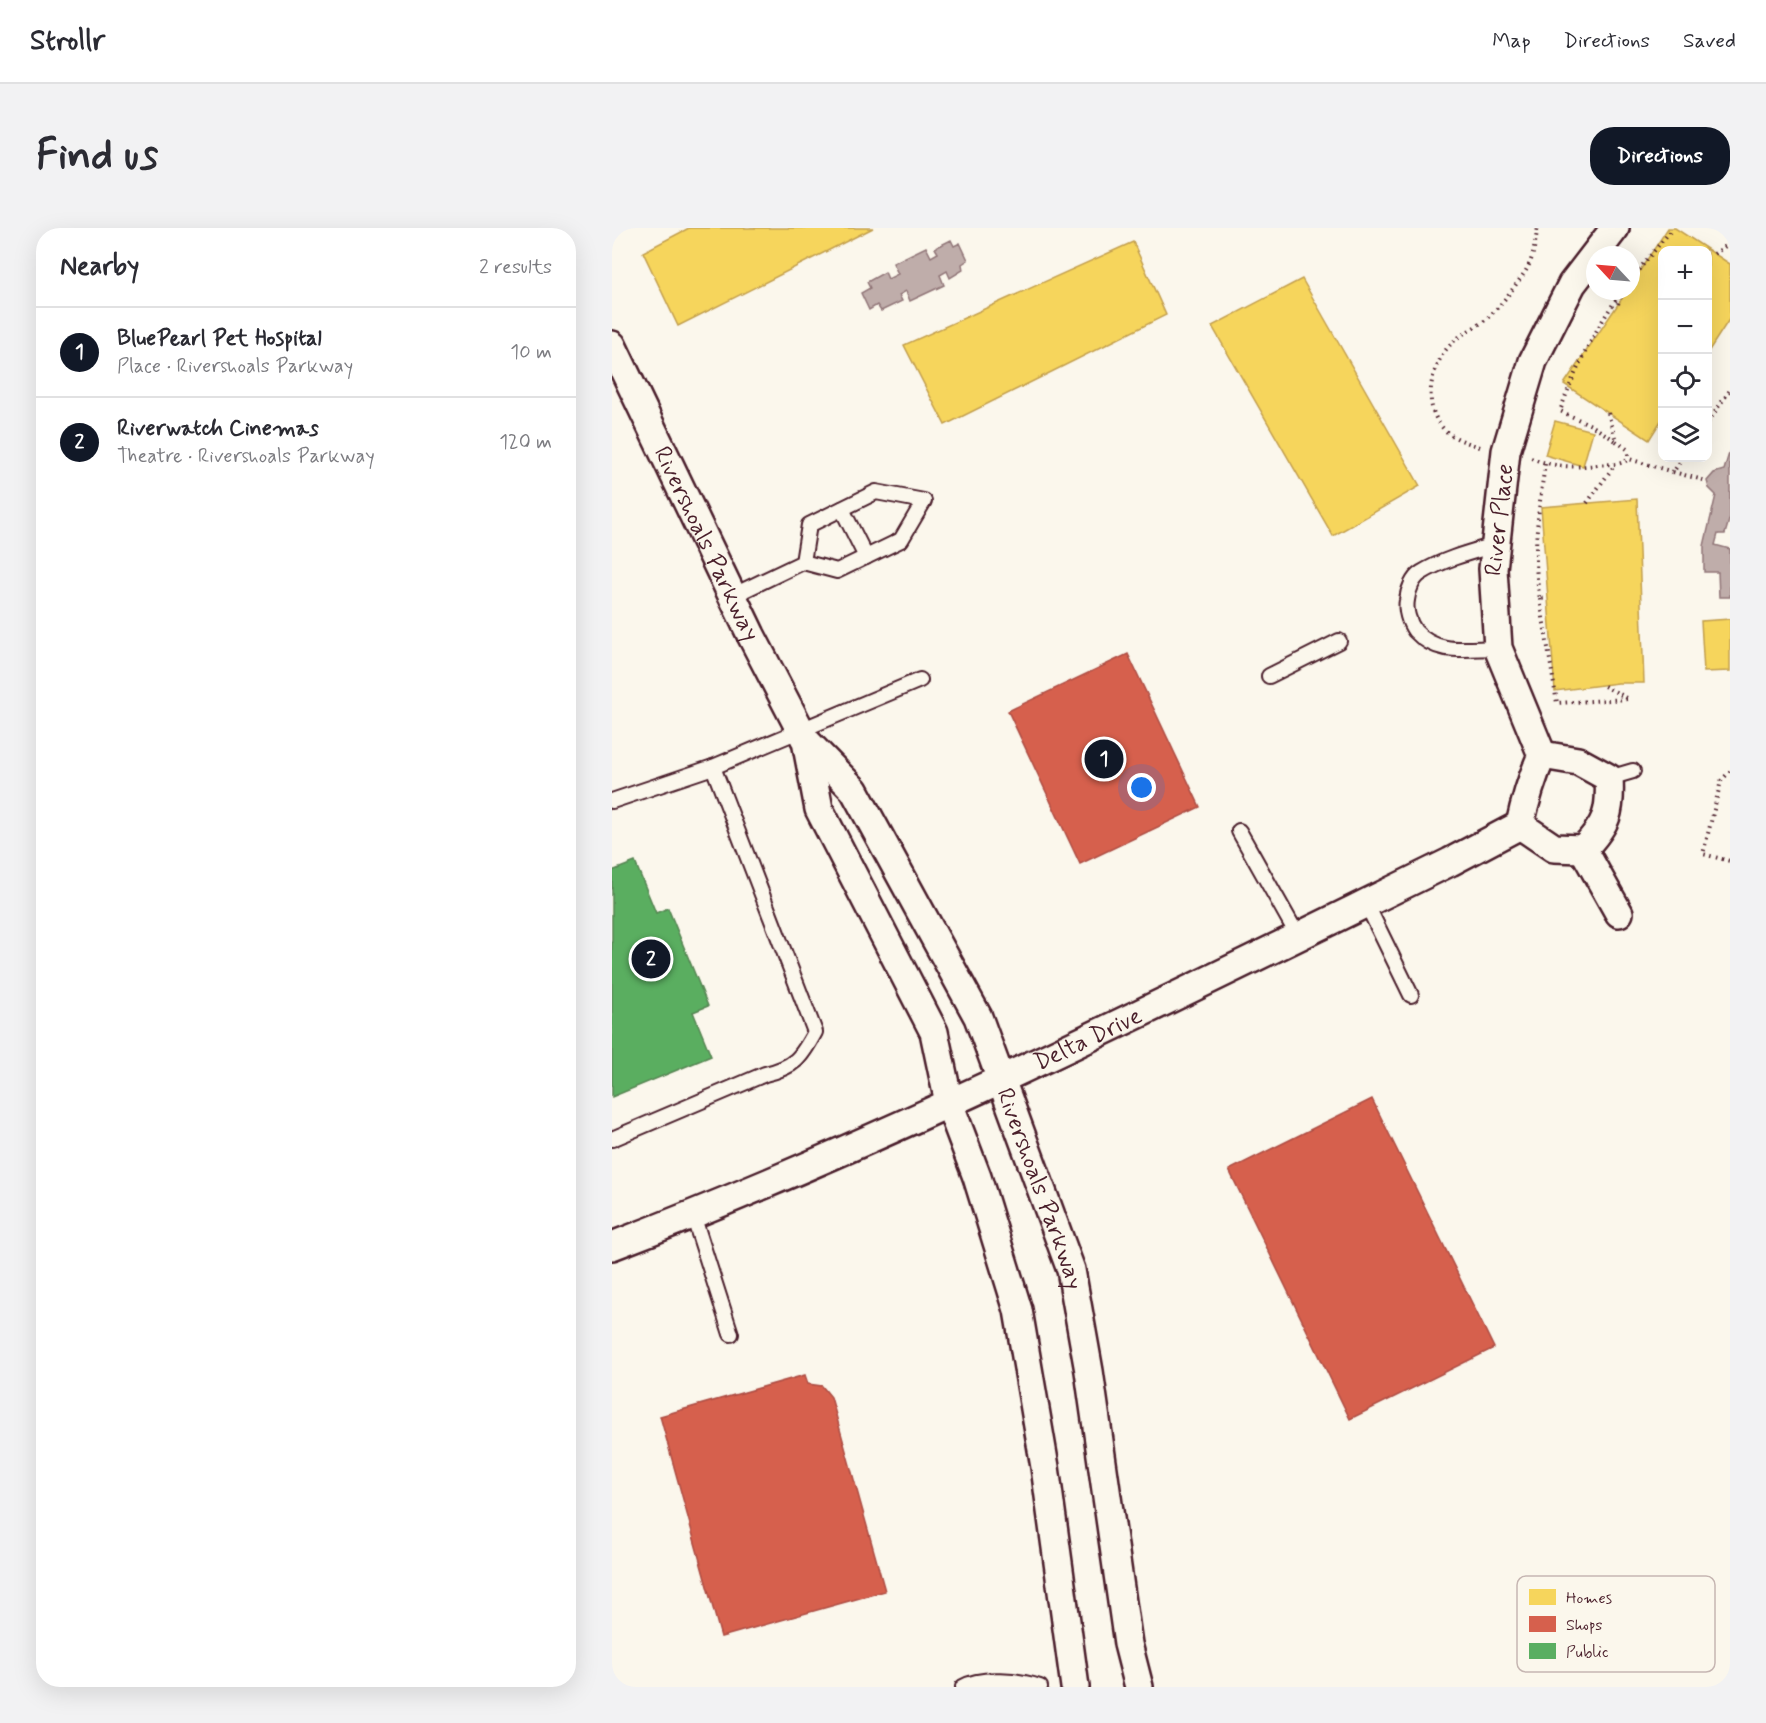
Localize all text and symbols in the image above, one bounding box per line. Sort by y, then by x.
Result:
text: Strollr [30,23,105,60]
text: Map [1492,27,1531,55]
text: Directions [1564,27,1650,55]
text: Saved [1683,27,1736,55]
button: Directions [1590,127,1730,185]
text: Find us [36,129,158,184]
north arrow [1586,246,1640,300]
map controls [1658,246,1712,462]
button: + [1658,246,1712,300]
text: Nearby [60,250,139,284]
text: 2 results [479,254,552,281]
button: − [1658,300,1712,354]
text: BluePearl Pet Hospital [117,325,322,353]
text: 1 [75,339,84,366]
text: 10 m [510,339,552,366]
text: Place · Rivershoals Parkway [117,353,353,380]
button: locate [1658,354,1712,408]
button: layers [1658,408,1712,462]
text: Riverwatch Cinemas [117,415,319,443]
text: 2 [75,429,84,456]
text: 120 m [499,429,552,456]
street label: Rivershoals Parkway [646,442,766,647]
text: Theatre · Rivershoals Parkway [117,443,375,470]
street label: River Place [1478,462,1521,577]
pin: 1 [1084,736,1124,782]
your location [1127,773,1156,802]
pin: 2 [632,936,670,982]
street label: Delta Drive [1029,1001,1147,1079]
street label: Rivershoals Parkway [988,1084,1088,1292]
legend [1517,1576,1715,1672]
text: Homes [1566,1588,1612,1609]
text: Shops [1566,1615,1603,1636]
text: Public [1566,1642,1609,1663]

